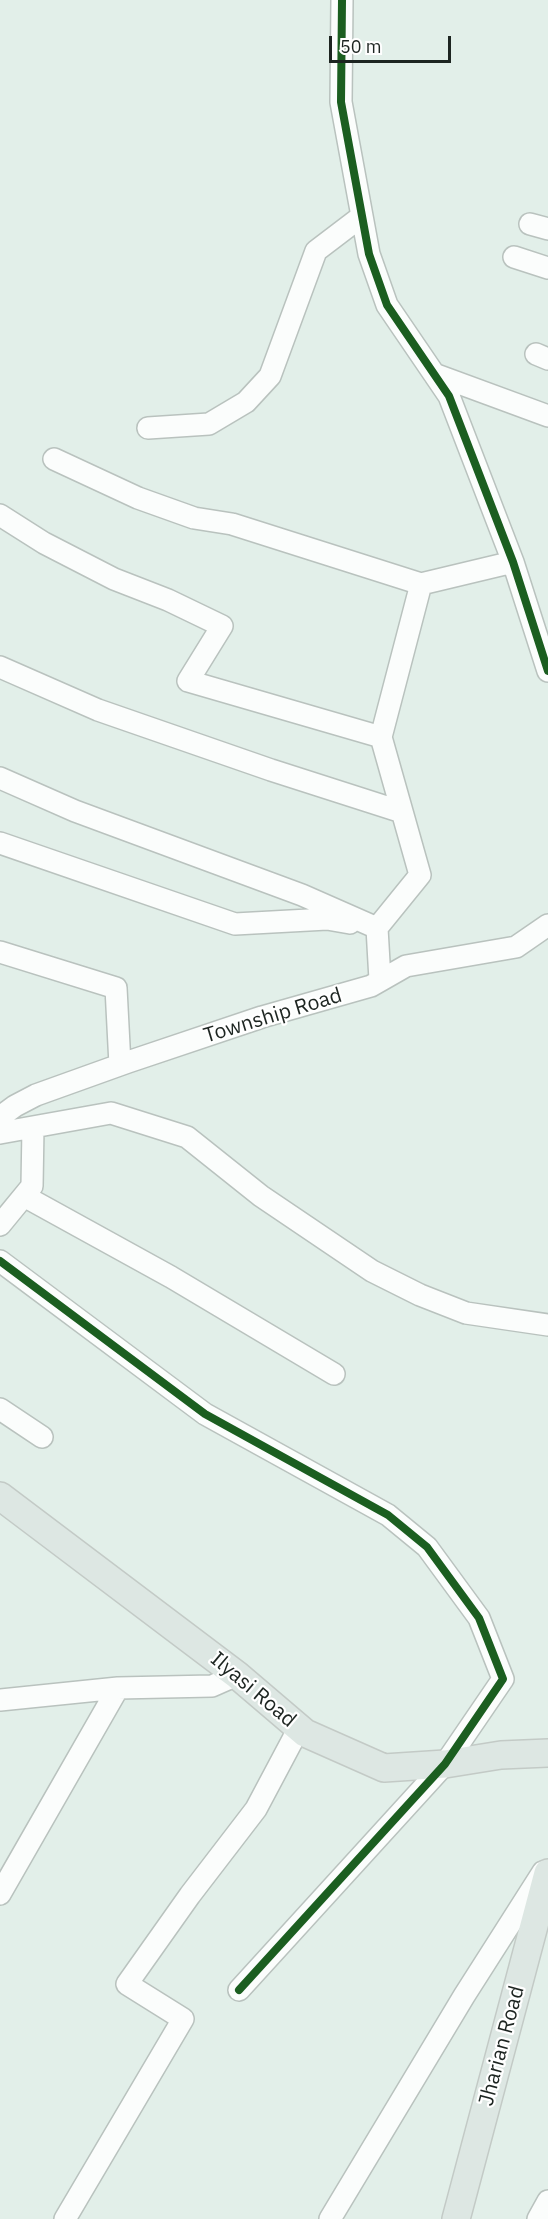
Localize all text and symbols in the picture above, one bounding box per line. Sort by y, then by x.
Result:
scale bar [332,24,454,62]
text: 50 m [340,35,382,58]
street label: Township Road [201,983,345,1049]
street label: Ilyasi Road [205,1647,301,1733]
street label: Jharian Road [474,1983,530,2109]

